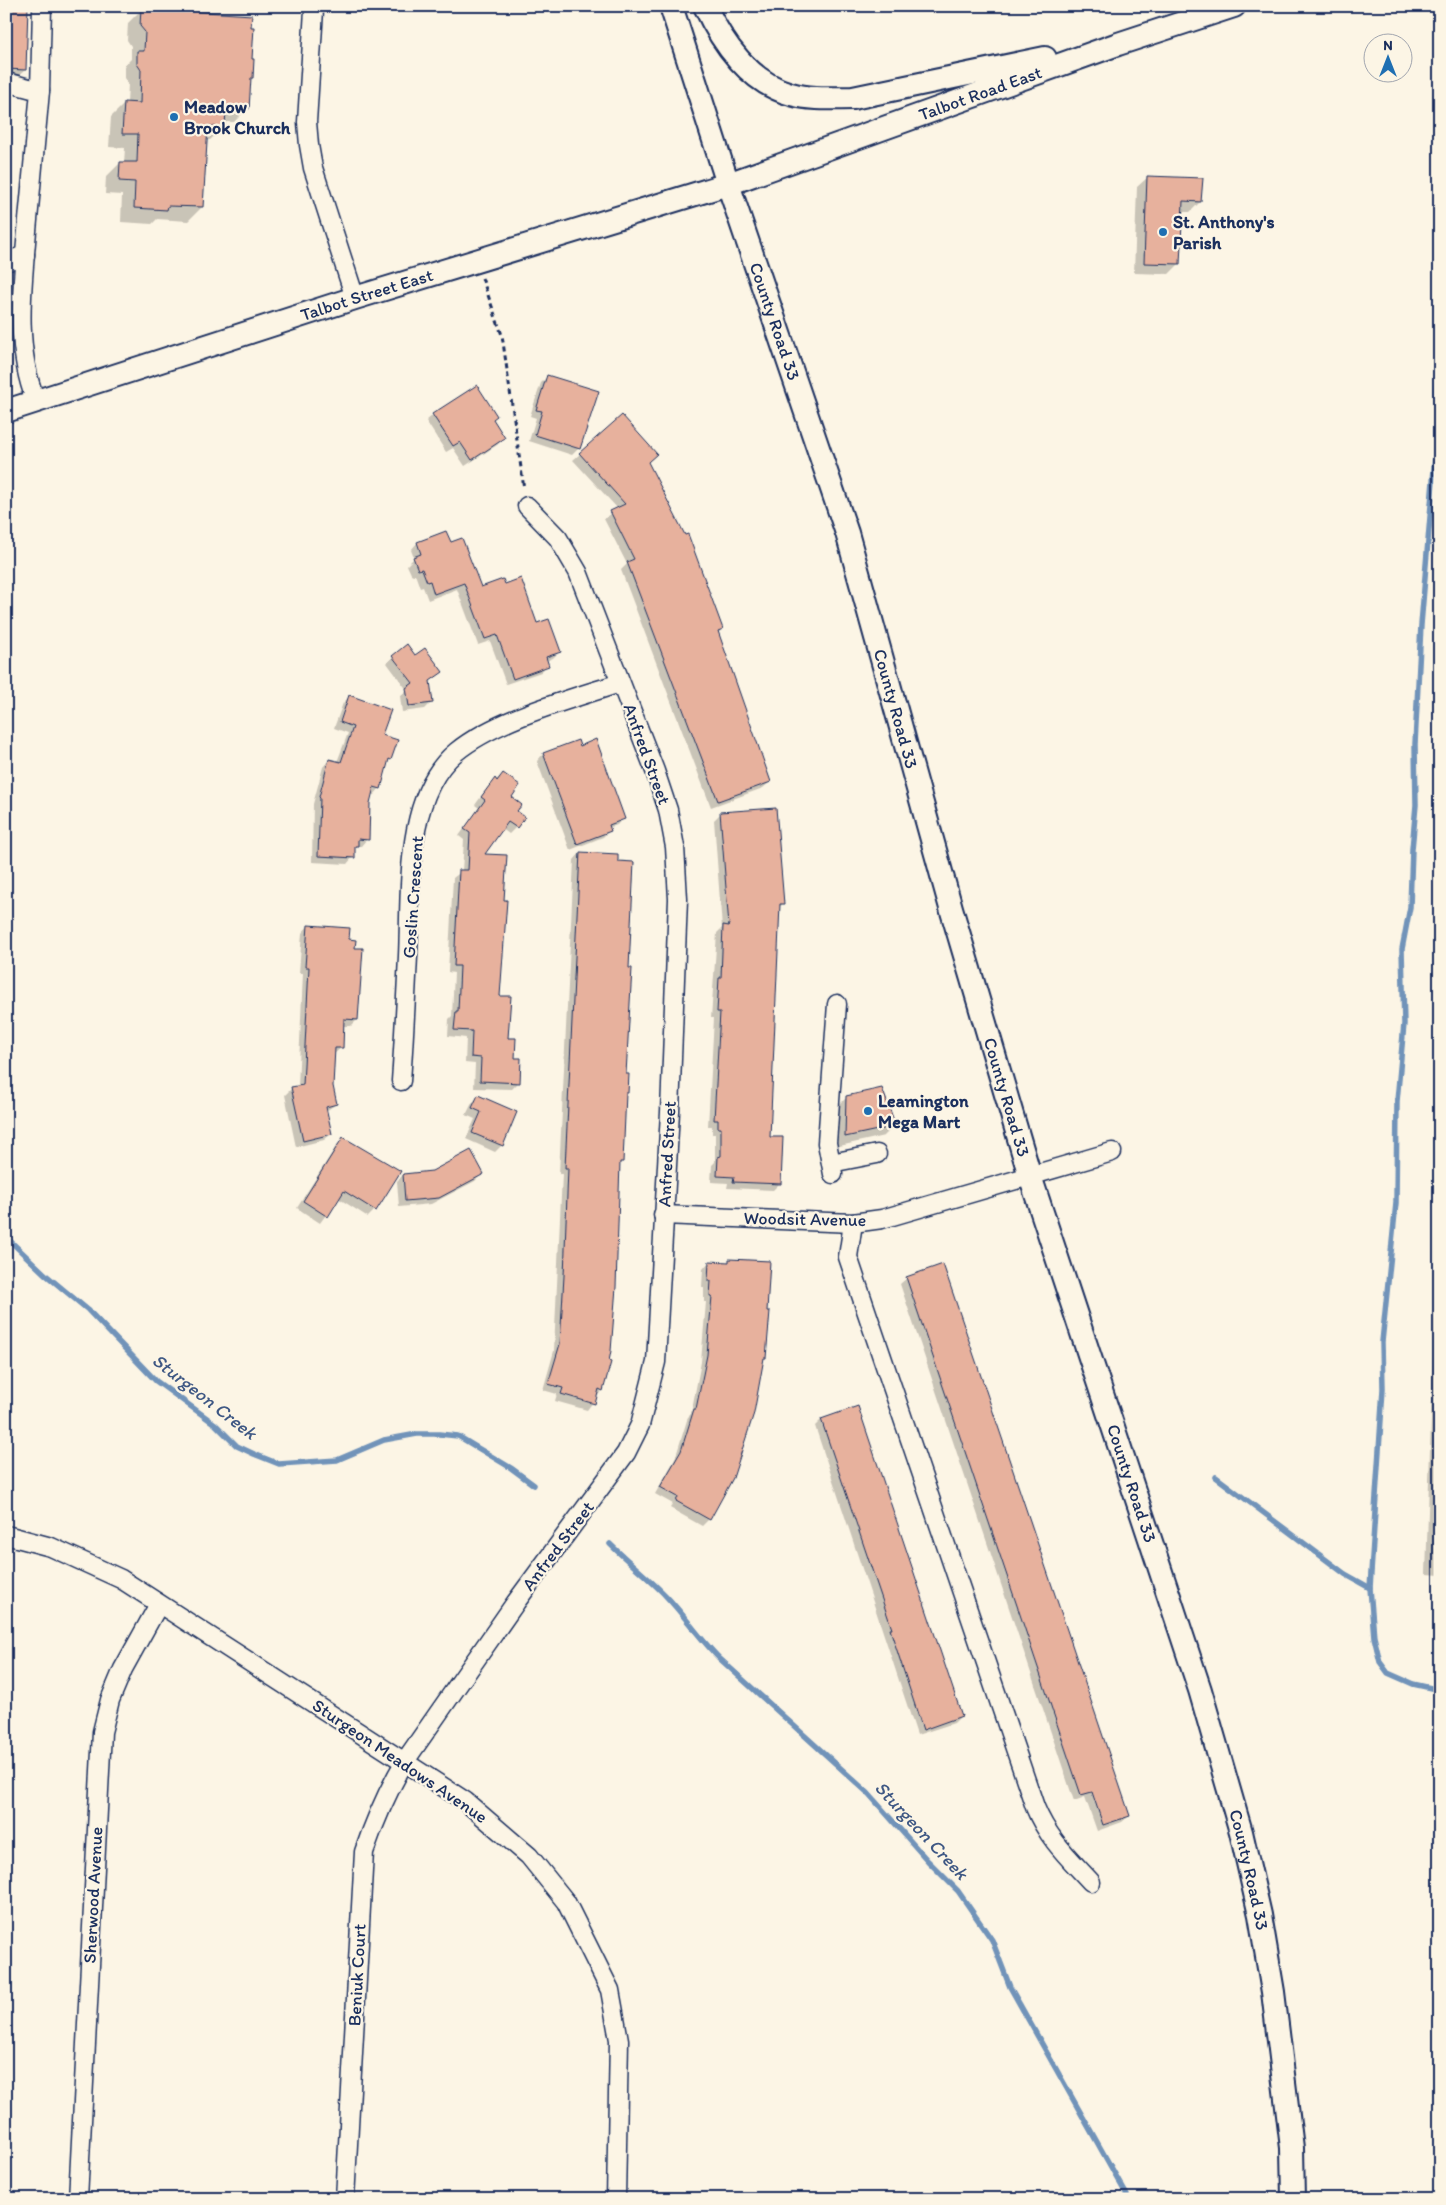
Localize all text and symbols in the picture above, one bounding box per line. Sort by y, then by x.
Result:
north arrow [1364,32,1414,82]
text: N [1383,37,1393,54]
street label: Talbot Road East [916,61,1045,126]
place label: Meadow Brook Church [184,96,291,139]
marker: Meadow Brook Church [168,111,180,123]
place label: St. Anthony's Parish [1173,211,1275,254]
marker: St. Anthony's Parish [1157,226,1169,238]
street label: County Road 33 [745,259,805,383]
street label: Talbot Street East [298,264,436,326]
street label: County Road 33 [869,646,923,771]
street label: Anfred Street [619,700,676,808]
street label: Goslin Crescent [398,835,428,959]
street label: County Road 33 [979,1035,1035,1160]
place label: Leamington Mega Mart [878,1090,969,1133]
street label: Anfred Street [653,1100,681,1208]
marker: Leamington Mega Mart [862,1105,874,1117]
street label: Woodsit Avenue [743,1207,867,1231]
water label: Sturgeon Creek [148,1348,262,1445]
street label: County Road 33 [1102,1422,1162,1546]
street label: Anfred Street [517,1497,599,1595]
street label: Sturgeon Meadows Avenue [308,1694,492,1828]
water label: Sturgeon Creek [870,1776,974,1885]
street label: County Road 33 [1224,1807,1273,1932]
street label: Sherwood Avenue [78,1826,108,1964]
street label: Beniuk Court [343,1923,371,2027]

